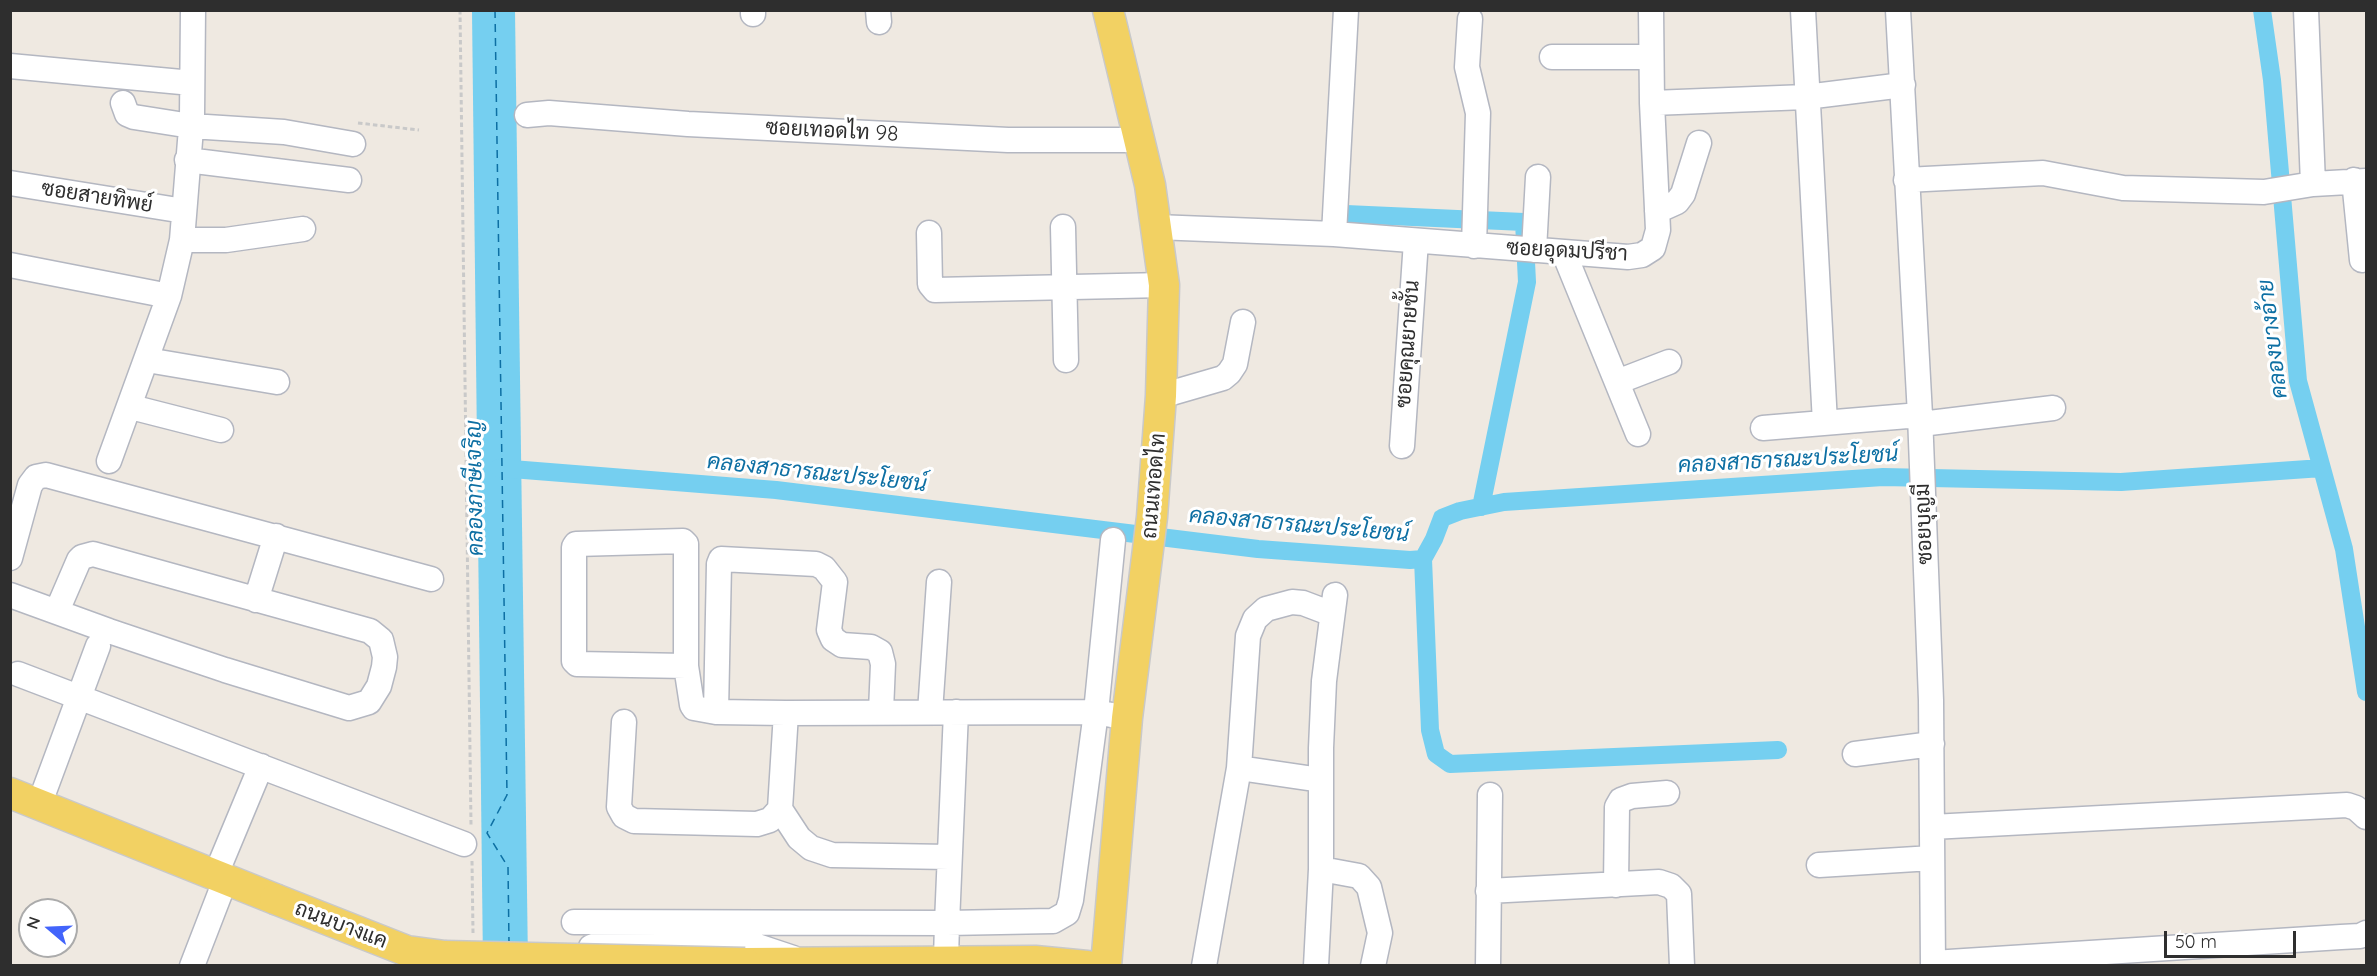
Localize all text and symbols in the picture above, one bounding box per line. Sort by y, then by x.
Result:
street label: ซอยเทอดไท 98 [765,115,899,147]
street label: ซอยสายทิพย์ [39,176,155,218]
street label: ซอยอุดมปรีชา [1506,235,1628,267]
water label: คลองบางอ้าย [2253,278,2293,400]
street label: ซอยคุณยายชั้น [1391,279,1425,409]
water label: คลองภาษีเจริญ [461,420,489,556]
street label: ถนนเทอดไท [1137,432,1171,540]
water label: คลองสาธารณะประโยชน์ [1677,441,1899,479]
water label: คลองสาธารณะประโยชน์ [706,448,928,498]
street label: ซอยบุญมี [1910,483,1938,565]
water label: คลองสาธารณะประโยชน์ [1188,502,1410,548]
street label: ถนนบางแค [291,896,391,954]
north arrow [18,898,78,958]
text: N [21,914,44,932]
scale bar [2167,919,2299,957]
text: 50 m [2175,930,2217,953]

